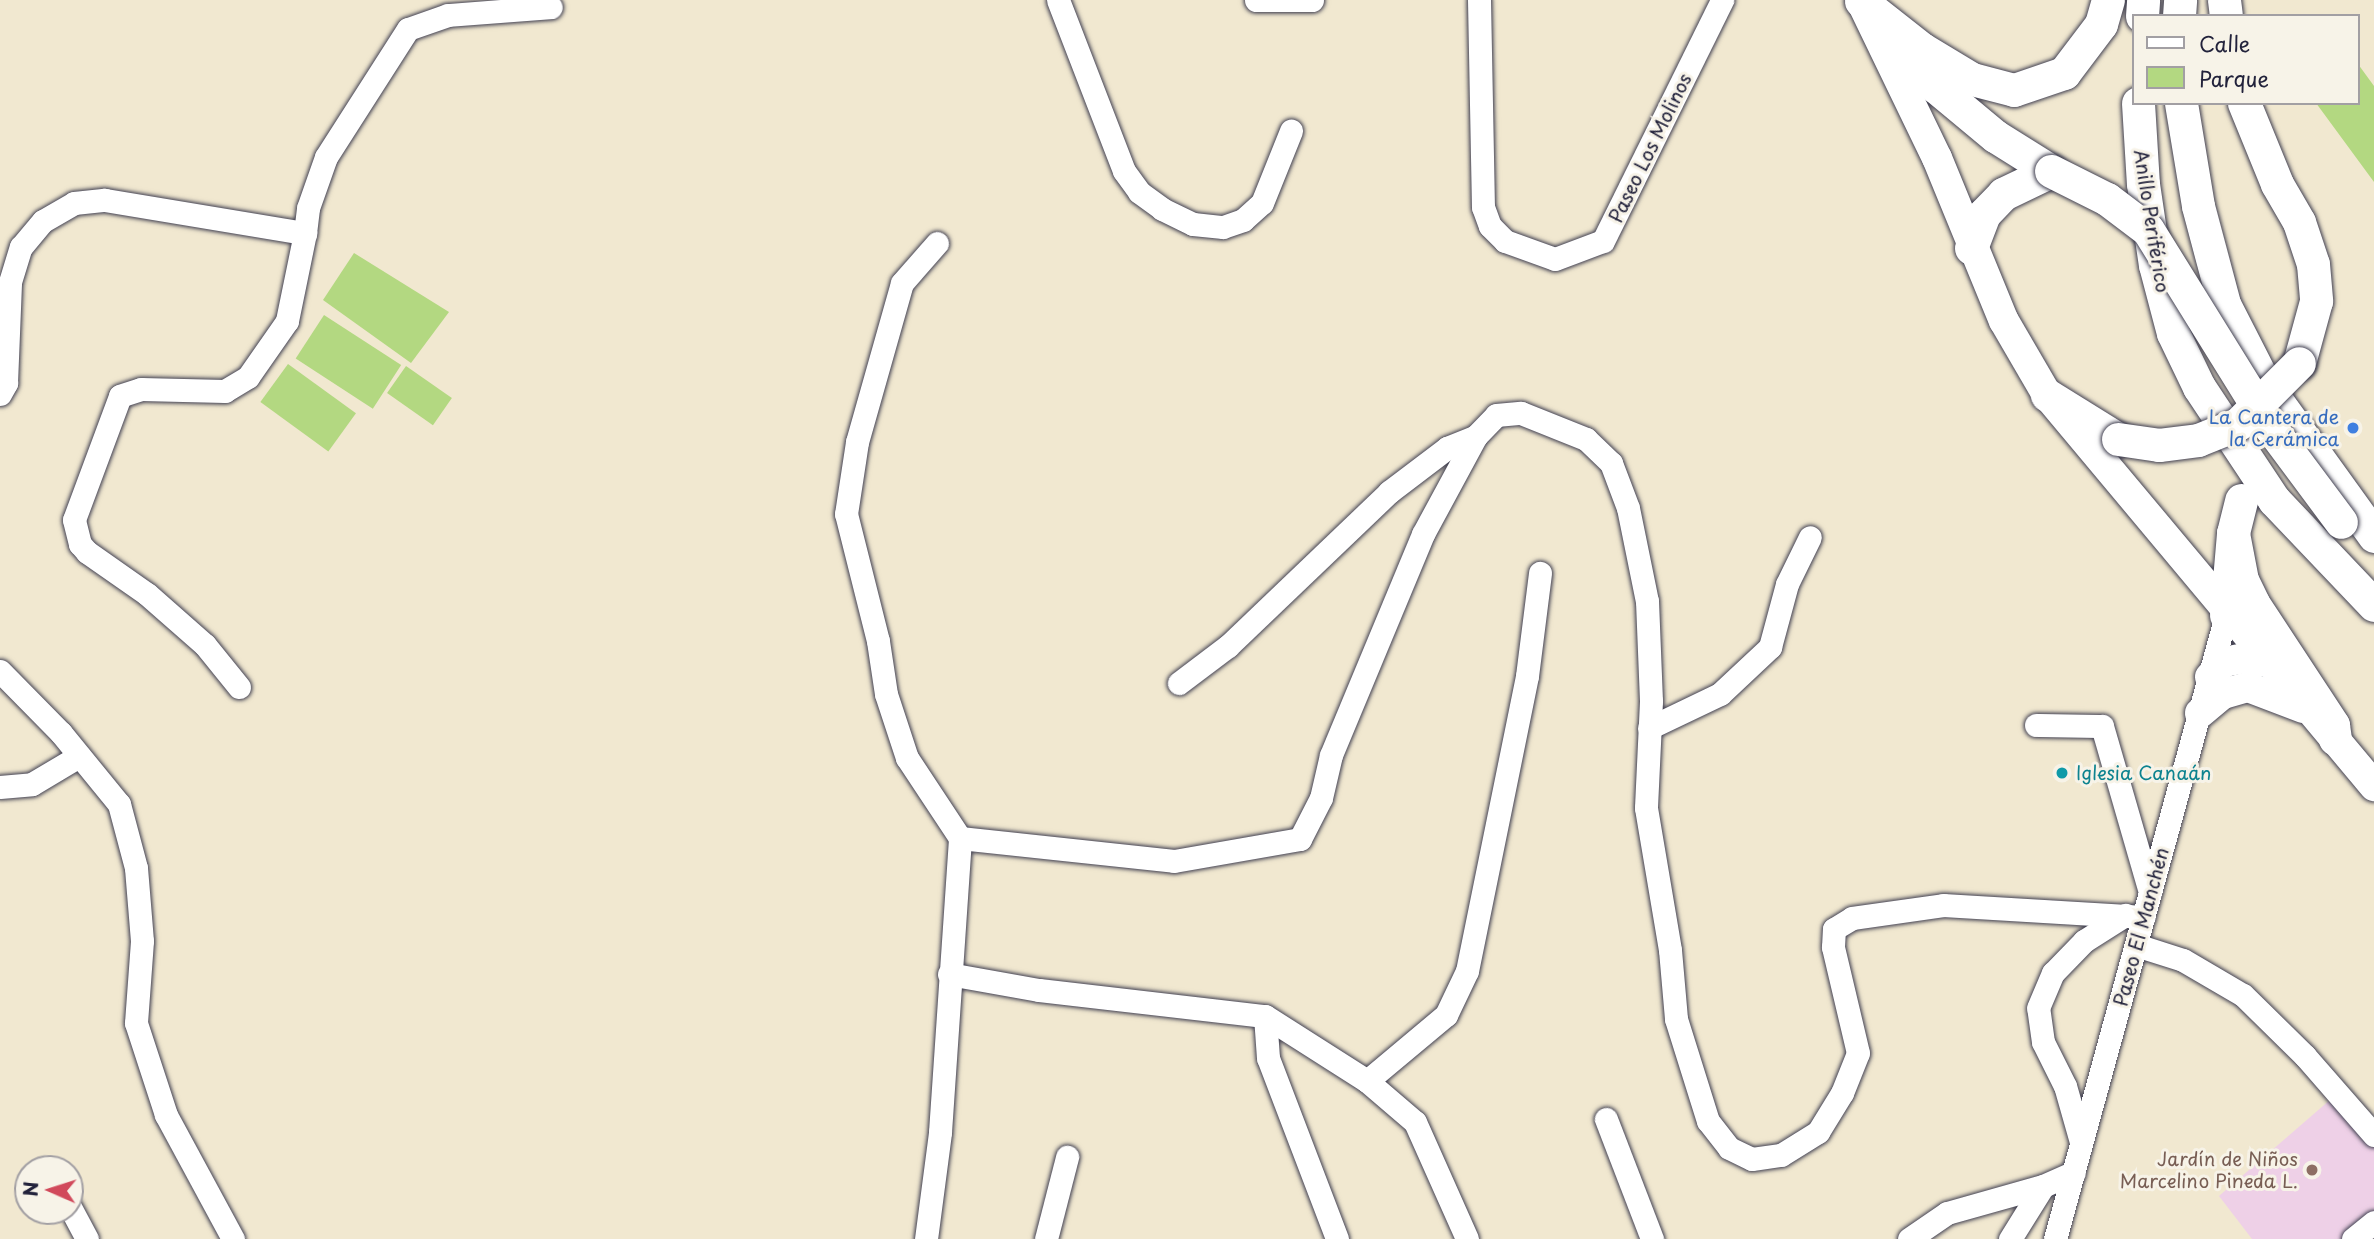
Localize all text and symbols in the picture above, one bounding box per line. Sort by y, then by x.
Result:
legend [2132,14,2360,105]
text: Calle [2199,27,2250,59]
text: Parque [2199,62,2269,94]
street label: Paseo Los Molinos [1604,69,1696,227]
street label: Anillo Periférico [2129,148,2175,294]
place label: La Cantera de la Cerámica [2209,406,2339,450]
marker: La Cantera de la Cerámica [2345,420,2361,436]
place label: Iglesia Canaán [2076,762,2211,784]
marker: Iglesia Canaán [2054,765,2070,781]
street label: Paseo El Manchén [2109,845,2173,1009]
place label: Jardín de Niños Marcelino Pineda L. [2120,1148,2298,1192]
north arrow [14,1155,84,1225]
marker: Jardín de Niños Marcelino Pineda L. [2304,1162,2320,1178]
text: N [16,1181,44,1197]

